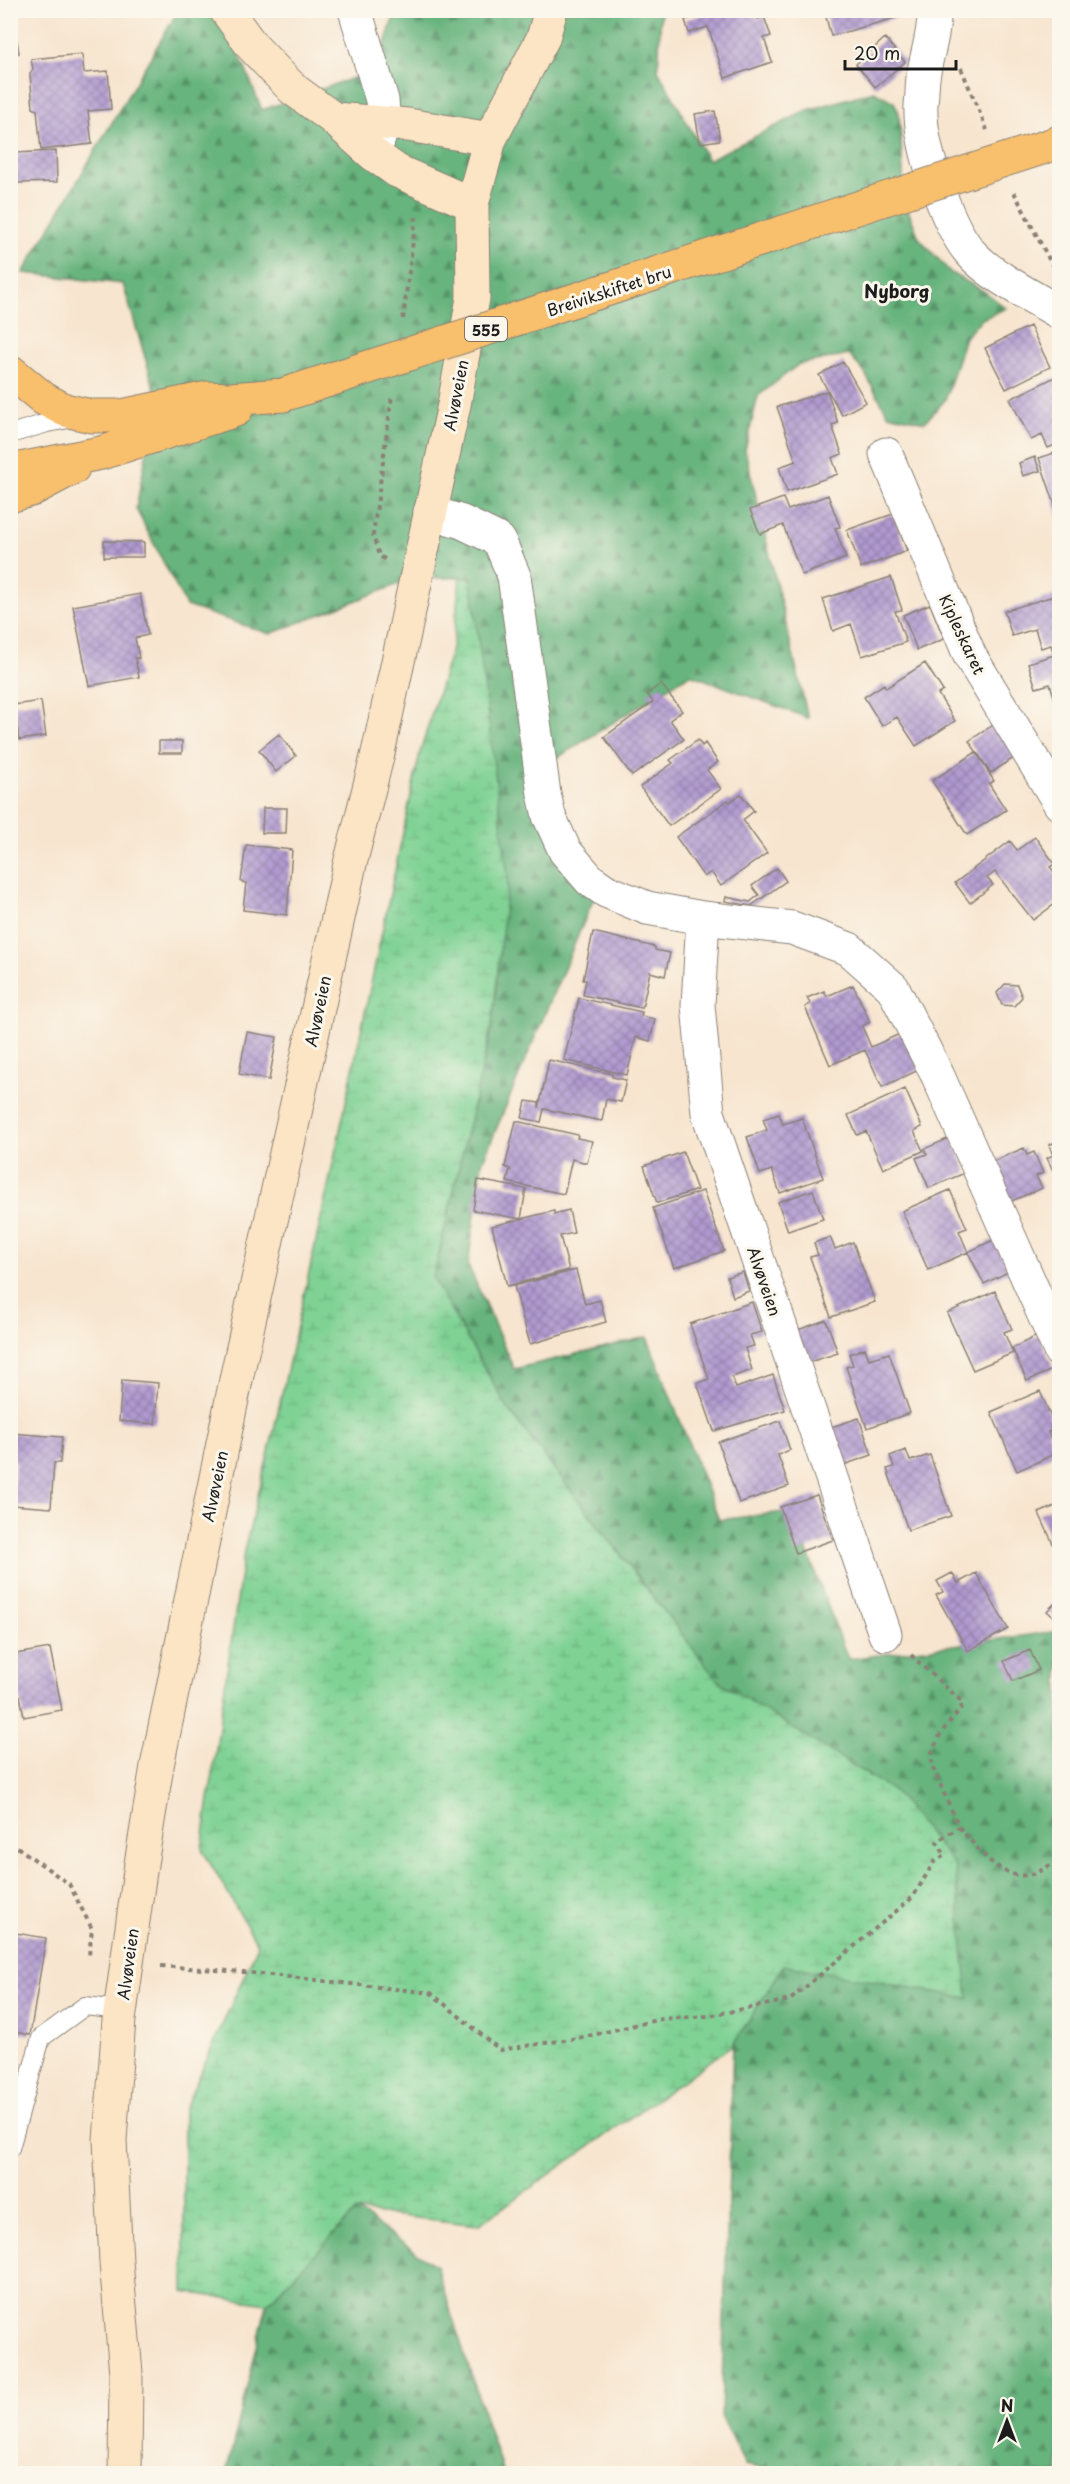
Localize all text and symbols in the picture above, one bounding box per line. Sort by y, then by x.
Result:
scale bar [845,33,956,71]
text: 20 m [854,39,900,66]
street label: Breivikskiftet bru [544,259,674,321]
district label: Nyborg [864,277,930,304]
road number: 555 [465,317,507,341]
street label: Alvøveien [436,357,474,433]
street label: Kipleskaret [934,590,992,678]
street label: Alvøveien [298,973,336,1049]
street label: Alvøveien [742,1243,788,1319]
street label: Alvøveien [195,1448,233,1524]
street label: Alvøveien [110,1927,144,2001]
north arrow [977,2391,1037,2451]
text: N [1001,2393,1013,2417]

